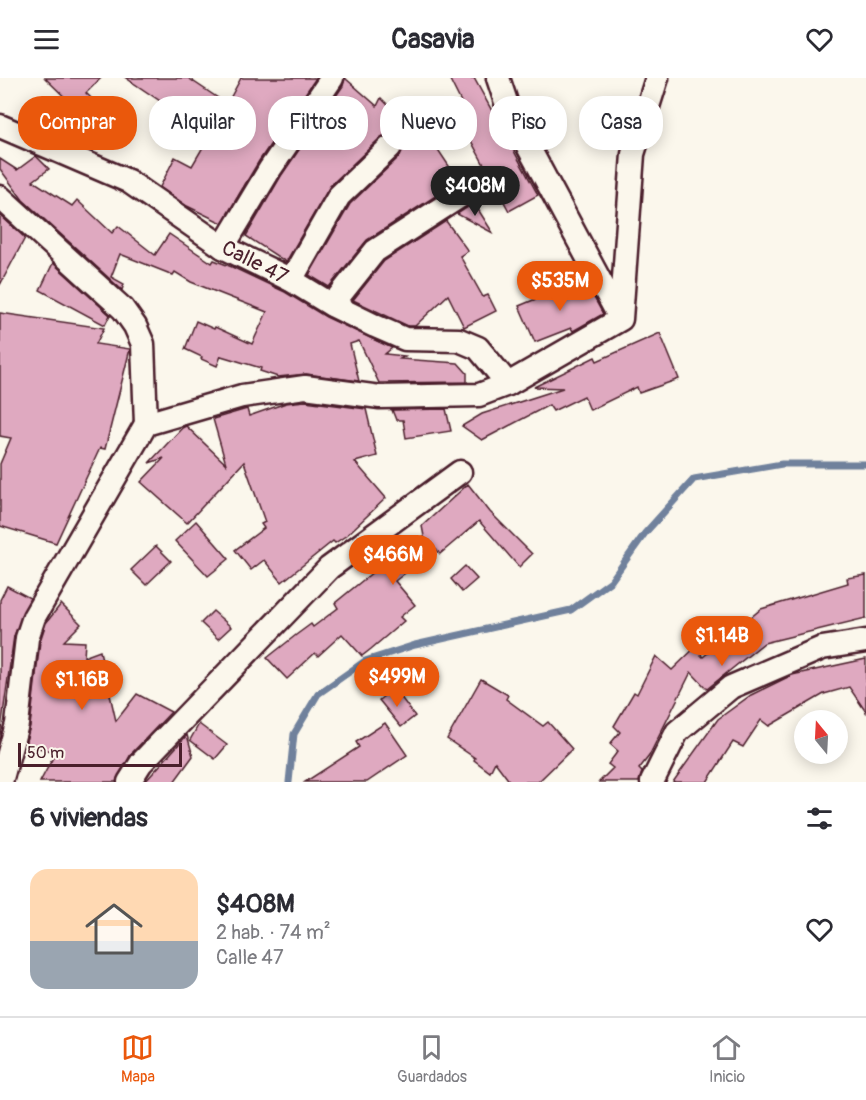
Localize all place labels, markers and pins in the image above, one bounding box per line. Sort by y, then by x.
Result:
pin: $408M [433,166,517,217]
pin: $535M [518,261,602,312]
pin: $466M [351,535,435,586]
pin: $1.14B [673,616,771,667]
pin: $499M [355,657,439,708]
pin: $1.16B [33,660,131,711]

